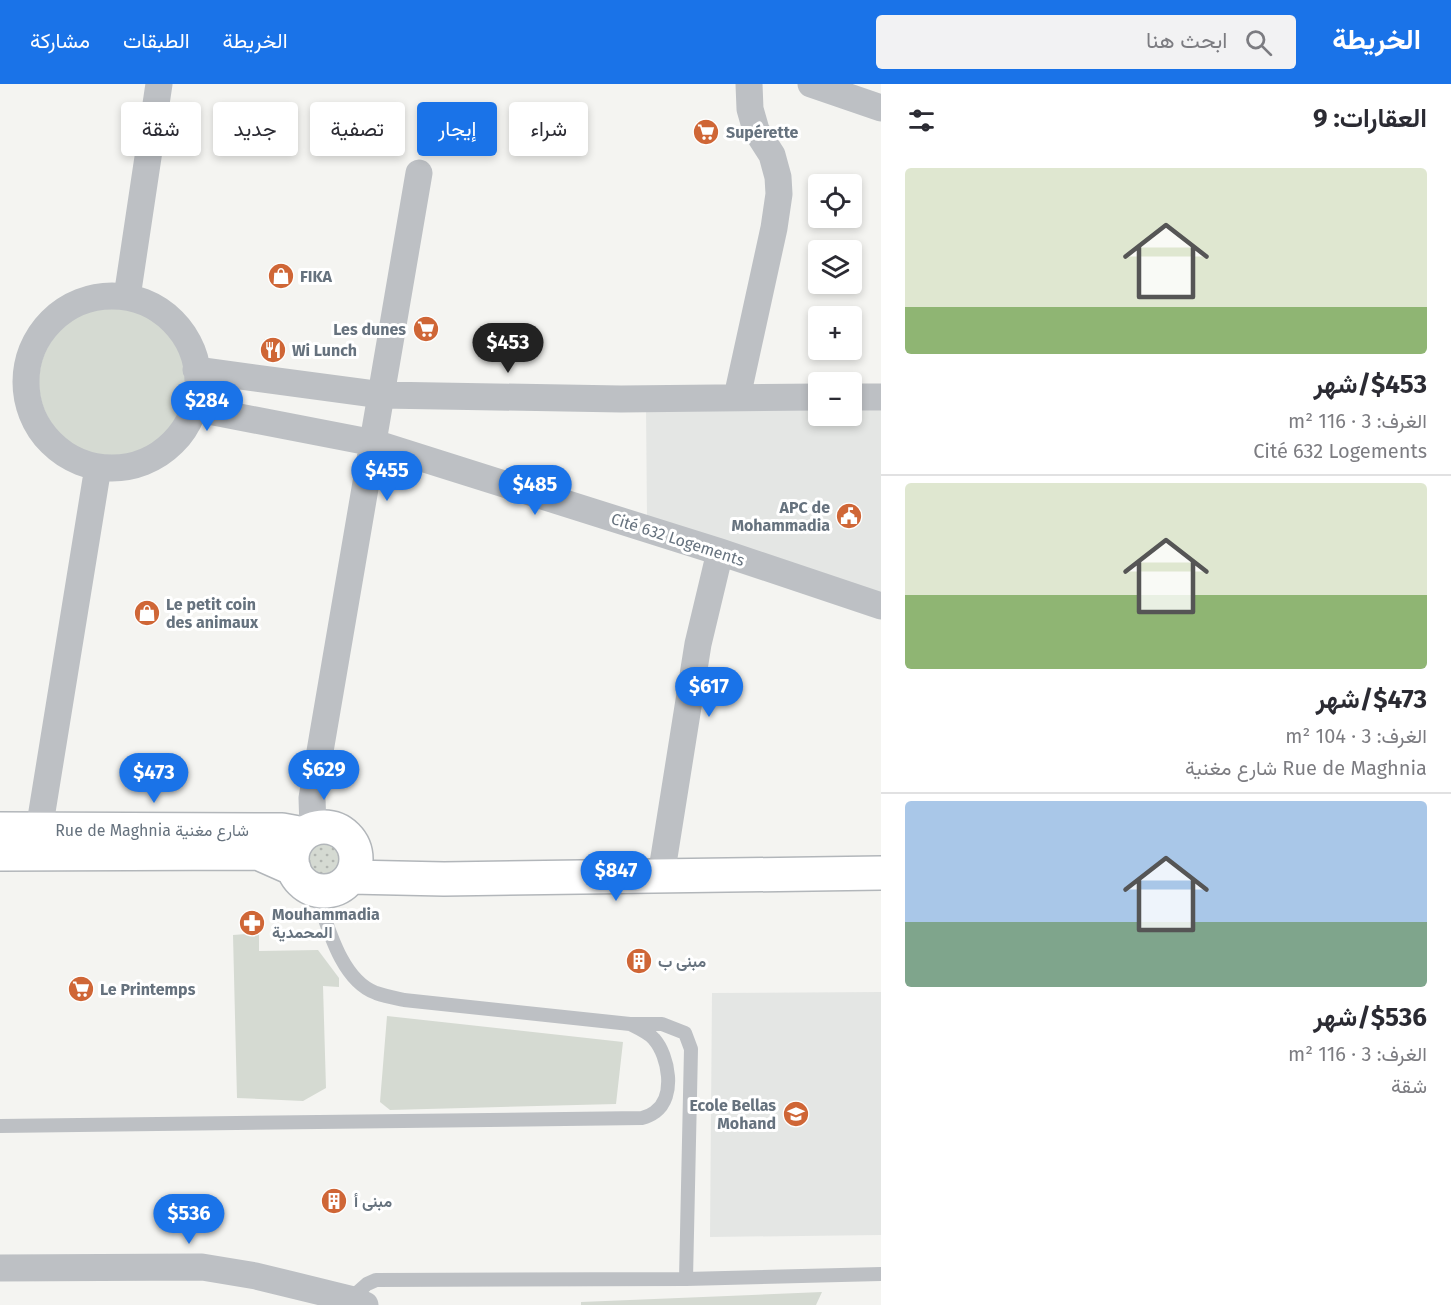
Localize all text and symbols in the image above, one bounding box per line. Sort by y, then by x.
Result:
search box [876,15,1296,69]
text: الخريطة [1332,23,1421,56]
icon: search [1242,26,1275,59]
text: ابحث هنا [1146,27,1227,54]
text: مشاركة [30,28,90,54]
text: الطبقات [123,28,190,54]
text: الخريطة [223,28,288,54]
chip: شقة [121,102,201,156]
chip: جديد [213,102,298,156]
chip: تصفية [310,102,405,156]
chip: إيجار [417,102,497,156]
chip: شراء [509,102,588,156]
text: العقارات: 9 [1313,103,1427,134]
icon: filters [905,104,938,137]
supermarket icon: Supérette [691,117,721,147]
place label: Supérette [726,123,799,142]
map controls [808,174,862,426]
button: locate [808,174,862,228]
icon: home [1112,207,1220,315]
button: layers [808,240,862,294]
shop icon: FIKA [266,261,296,291]
place label: FIKA [300,267,333,286]
button: + [808,306,862,360]
supermarket icon: Les dunes [411,314,441,344]
place label: Les dunes [333,320,406,339]
pin: $453 [472,323,544,374]
text: $453 [486,330,530,354]
restaurant icon: Wi Lunch [258,335,288,365]
place label: Wi Lunch [292,341,357,360]
text: $453/شهر [1314,369,1427,400]
button: − [808,372,862,426]
pin: $284 [171,381,243,432]
text: $284 [185,388,229,412]
text: الغرف: 3 · 116 m² [1288,409,1427,433]
text: Cité 632 Logements [1253,439,1427,463]
pin: $455 [351,451,423,502]
text: $455 [365,458,409,482]
pin: $485 [499,465,571,516]
text: $485 [513,472,557,496]
place label: APC de Mohammadia [731,498,830,535]
public building icon: APC de Mohammadia [834,501,864,531]
street label: Cité 632 Logements [609,509,747,570]
icon: home [1112,522,1220,630]
place label: Le petit coin des animaux [166,595,259,632]
shop icon: Le petit coin des animaux [132,598,162,628]
pin: $617 [673,667,745,718]
text: $617 [689,674,729,698]
text: $473/شهر [1316,684,1427,715]
text: الغرف: 3 · 104 m² [1285,724,1427,748]
pin: $629 [288,750,360,801]
pin: $473 [118,753,190,804]
text: Rue de Maghnia شارع مغنية [1185,756,1427,780]
text: $629 [302,757,346,781]
text: $473 [133,760,175,784]
street label: Rue de Maghnia شارع مغنية [55,821,249,842]
icon: home [1112,840,1220,948]
pin: $847 [580,851,652,902]
text: $847 [595,858,637,882]
place label: Mouhammadia المحمدية [272,905,380,942]
pharmacy icon: Mouhammadia المحمدية [237,908,267,938]
building icon: مبنى ب [624,946,654,976]
place label: مبنى ب [658,952,707,971]
supermarket icon: Le Printemps [66,974,96,1004]
place label: Le Printemps [100,980,196,999]
text: $536/شهر [1313,1002,1427,1033]
text: الغرف: 3 · 116 m² [1288,1042,1427,1066]
text: شقة [1391,1074,1427,1098]
place label: Ecole Bellas Mohand [689,1096,776,1133]
school or university icon: Ecole Bellas Mohand [781,1099,811,1129]
building icon: مبنى أ [319,1186,349,1216]
place label: مبنى أ [354,1192,392,1211]
pin: $536 [153,1194,225,1245]
text: $536 [167,1201,211,1225]

